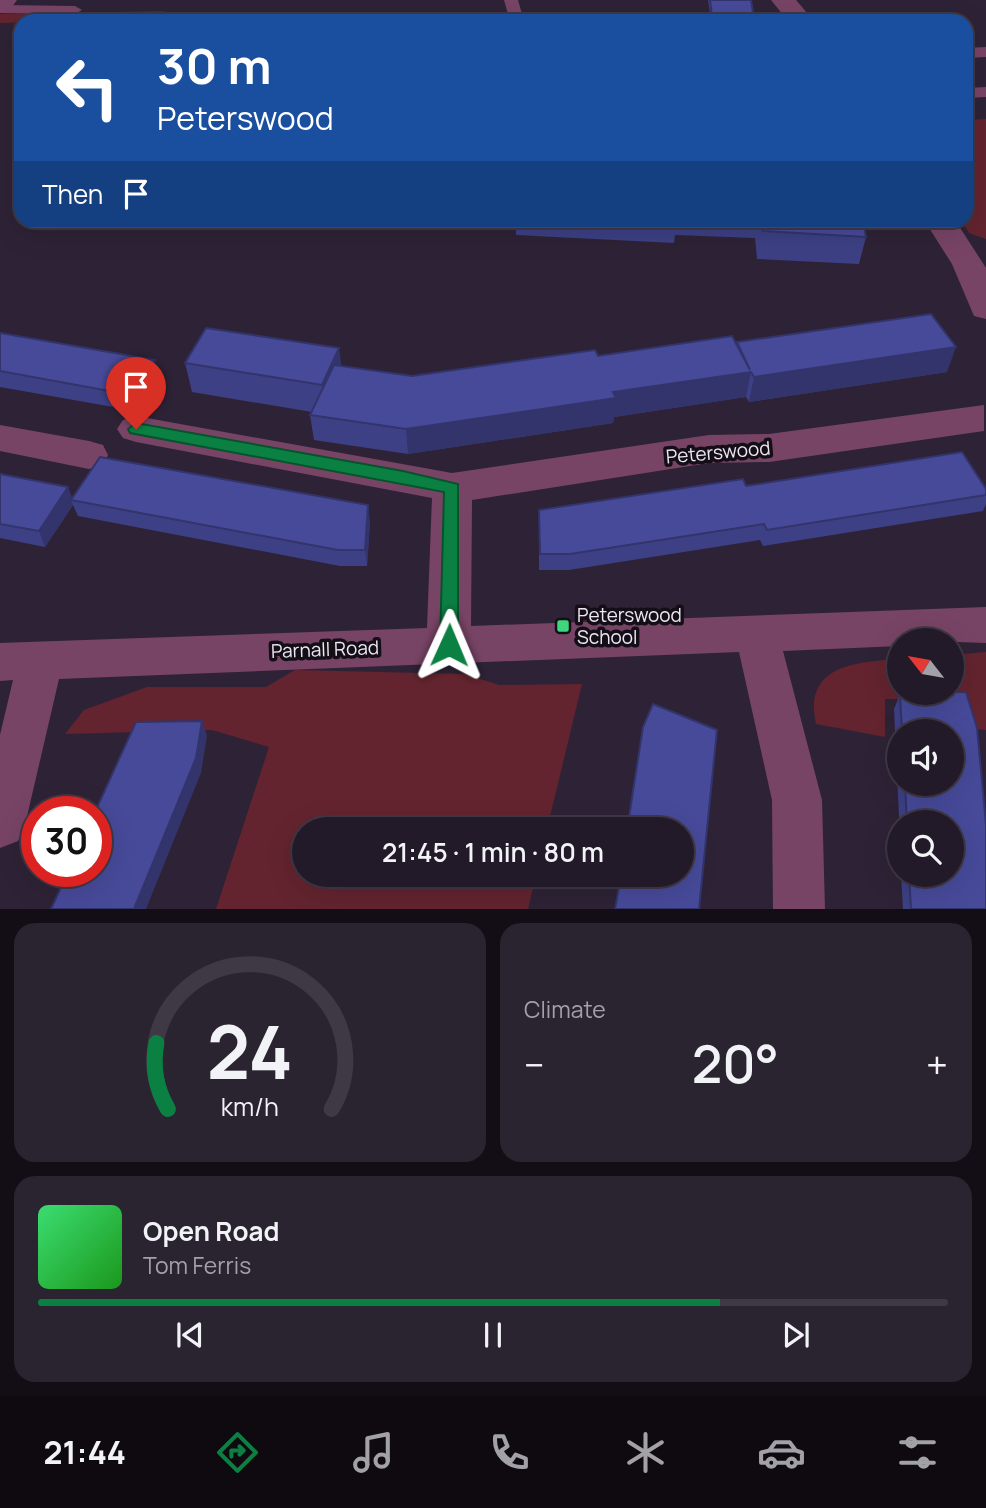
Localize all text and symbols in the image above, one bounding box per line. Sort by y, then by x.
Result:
text: 30 m [157,32,272,99]
icon: left [42,42,133,133]
text: Peterswood [157,96,334,140]
icon: arrive [117,175,155,213]
text: Then [42,176,103,212]
pin [106,357,166,429]
icon: arrive [117,368,155,406]
street label: Peterswood [665,434,771,470]
place label: Peterswood School [577,602,682,650]
position arrow [412,608,486,682]
marker: Peterswood School [555,618,571,634]
north arrow [887,628,964,705]
map controls [887,628,964,887]
street label: Parnall Road [271,634,379,664]
button: sound [887,719,964,796]
speed limit sign: 30 [21,796,112,887]
button: search [887,810,964,887]
text: 21:45 · 1 min · 80 m [382,834,604,870]
text: Climate [524,993,606,1025]
text: 24 [207,1001,293,1101]
text: 20° [692,1028,779,1099]
text: − [524,1038,545,1090]
text: + [926,1038,948,1090]
text: km/h [221,1088,279,1123]
text: Open Road [143,1213,279,1249]
text: Tom Ferris [143,1249,251,1281]
icon: previous [171,1316,209,1354]
icon: pause [474,1316,512,1354]
icon: next [777,1316,815,1354]
icon: directions [213,1428,262,1477]
icon: music [349,1428,398,1477]
icon: phone [485,1428,534,1477]
icon: climate [621,1428,670,1477]
icon: car [757,1428,806,1477]
icon: filters [893,1428,942,1477]
text: 21:44 [44,1430,126,1474]

